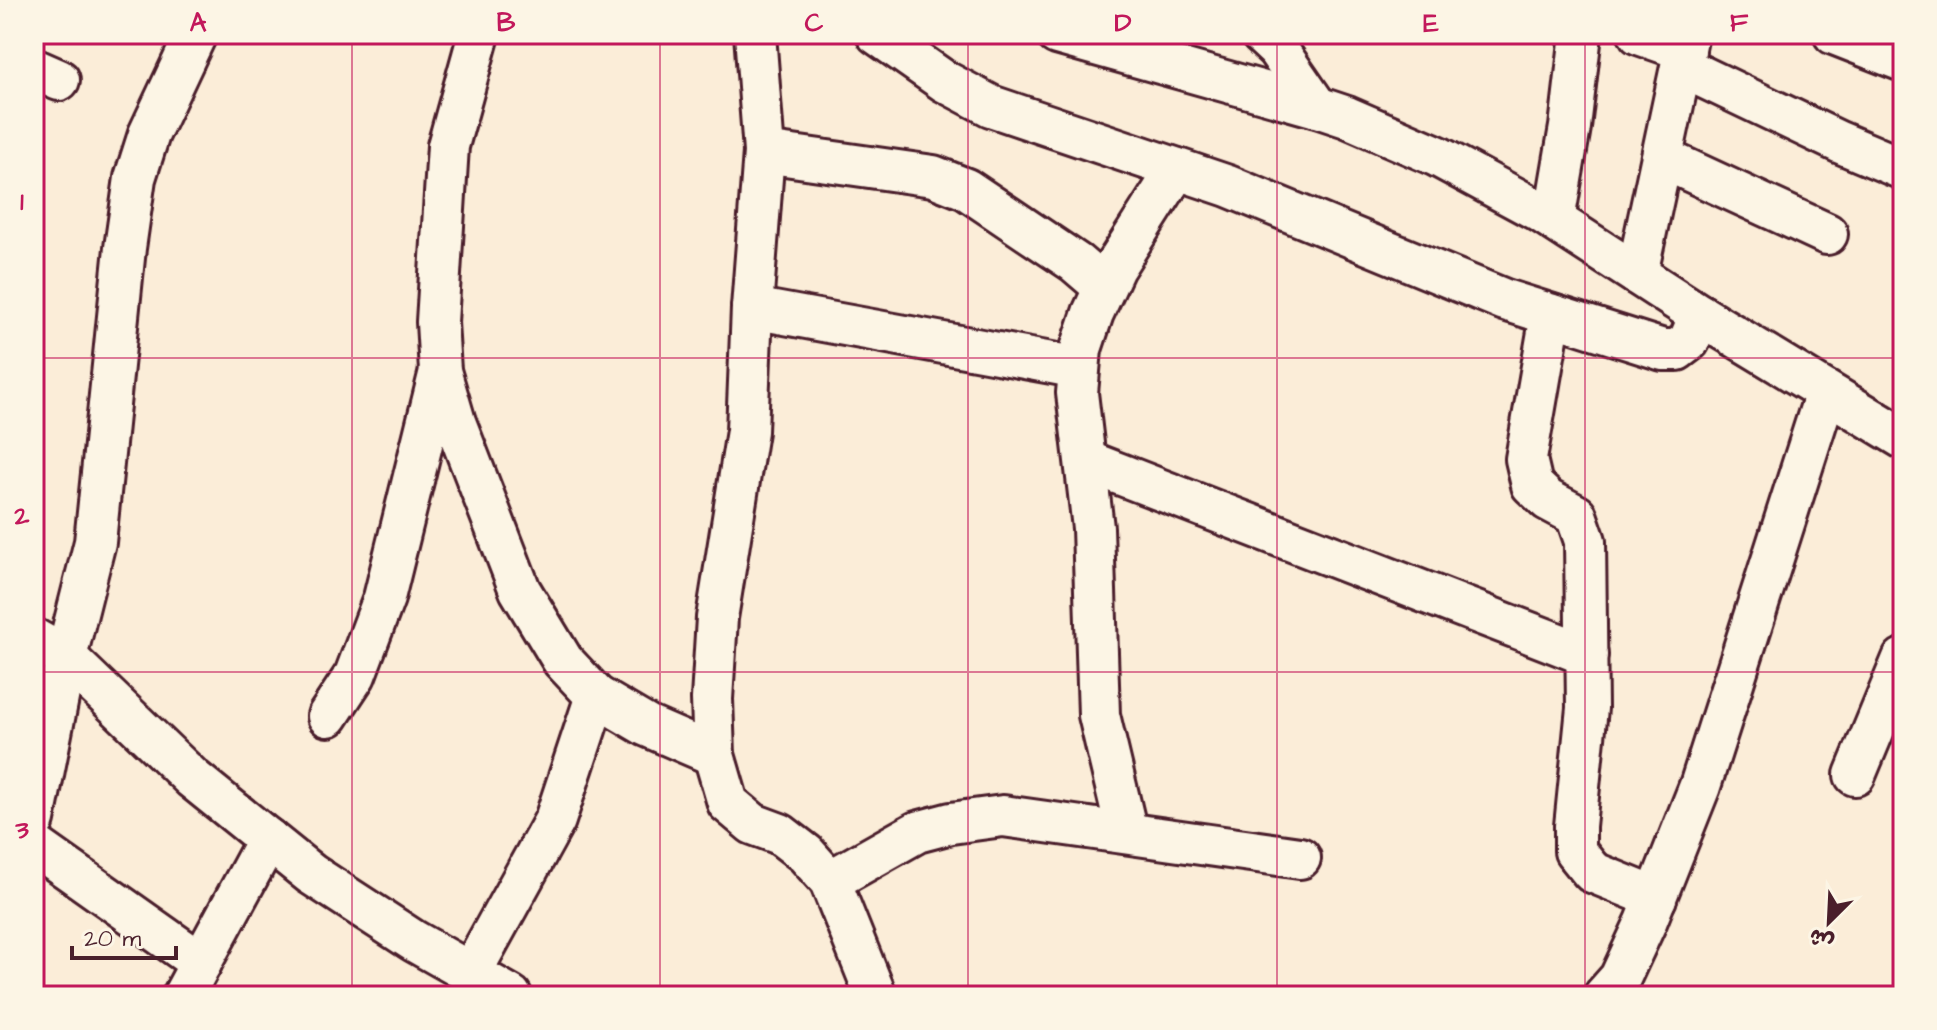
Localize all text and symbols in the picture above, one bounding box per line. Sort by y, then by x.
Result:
text: A [190,5,207,41]
text: B [497,5,516,41]
text: C [805,5,824,41]
text: D [1115,5,1132,41]
text: E [1423,5,1439,41]
text: F [1730,5,1749,41]
text: 1 [20,184,24,220]
text: 2 [14,498,30,534]
text: 3 [14,812,29,848]
north arrow [1789,882,1869,962]
scale bar [72,910,176,960]
text: ش [1804,920,1839,958]
text: 20 m [84,922,141,956]

